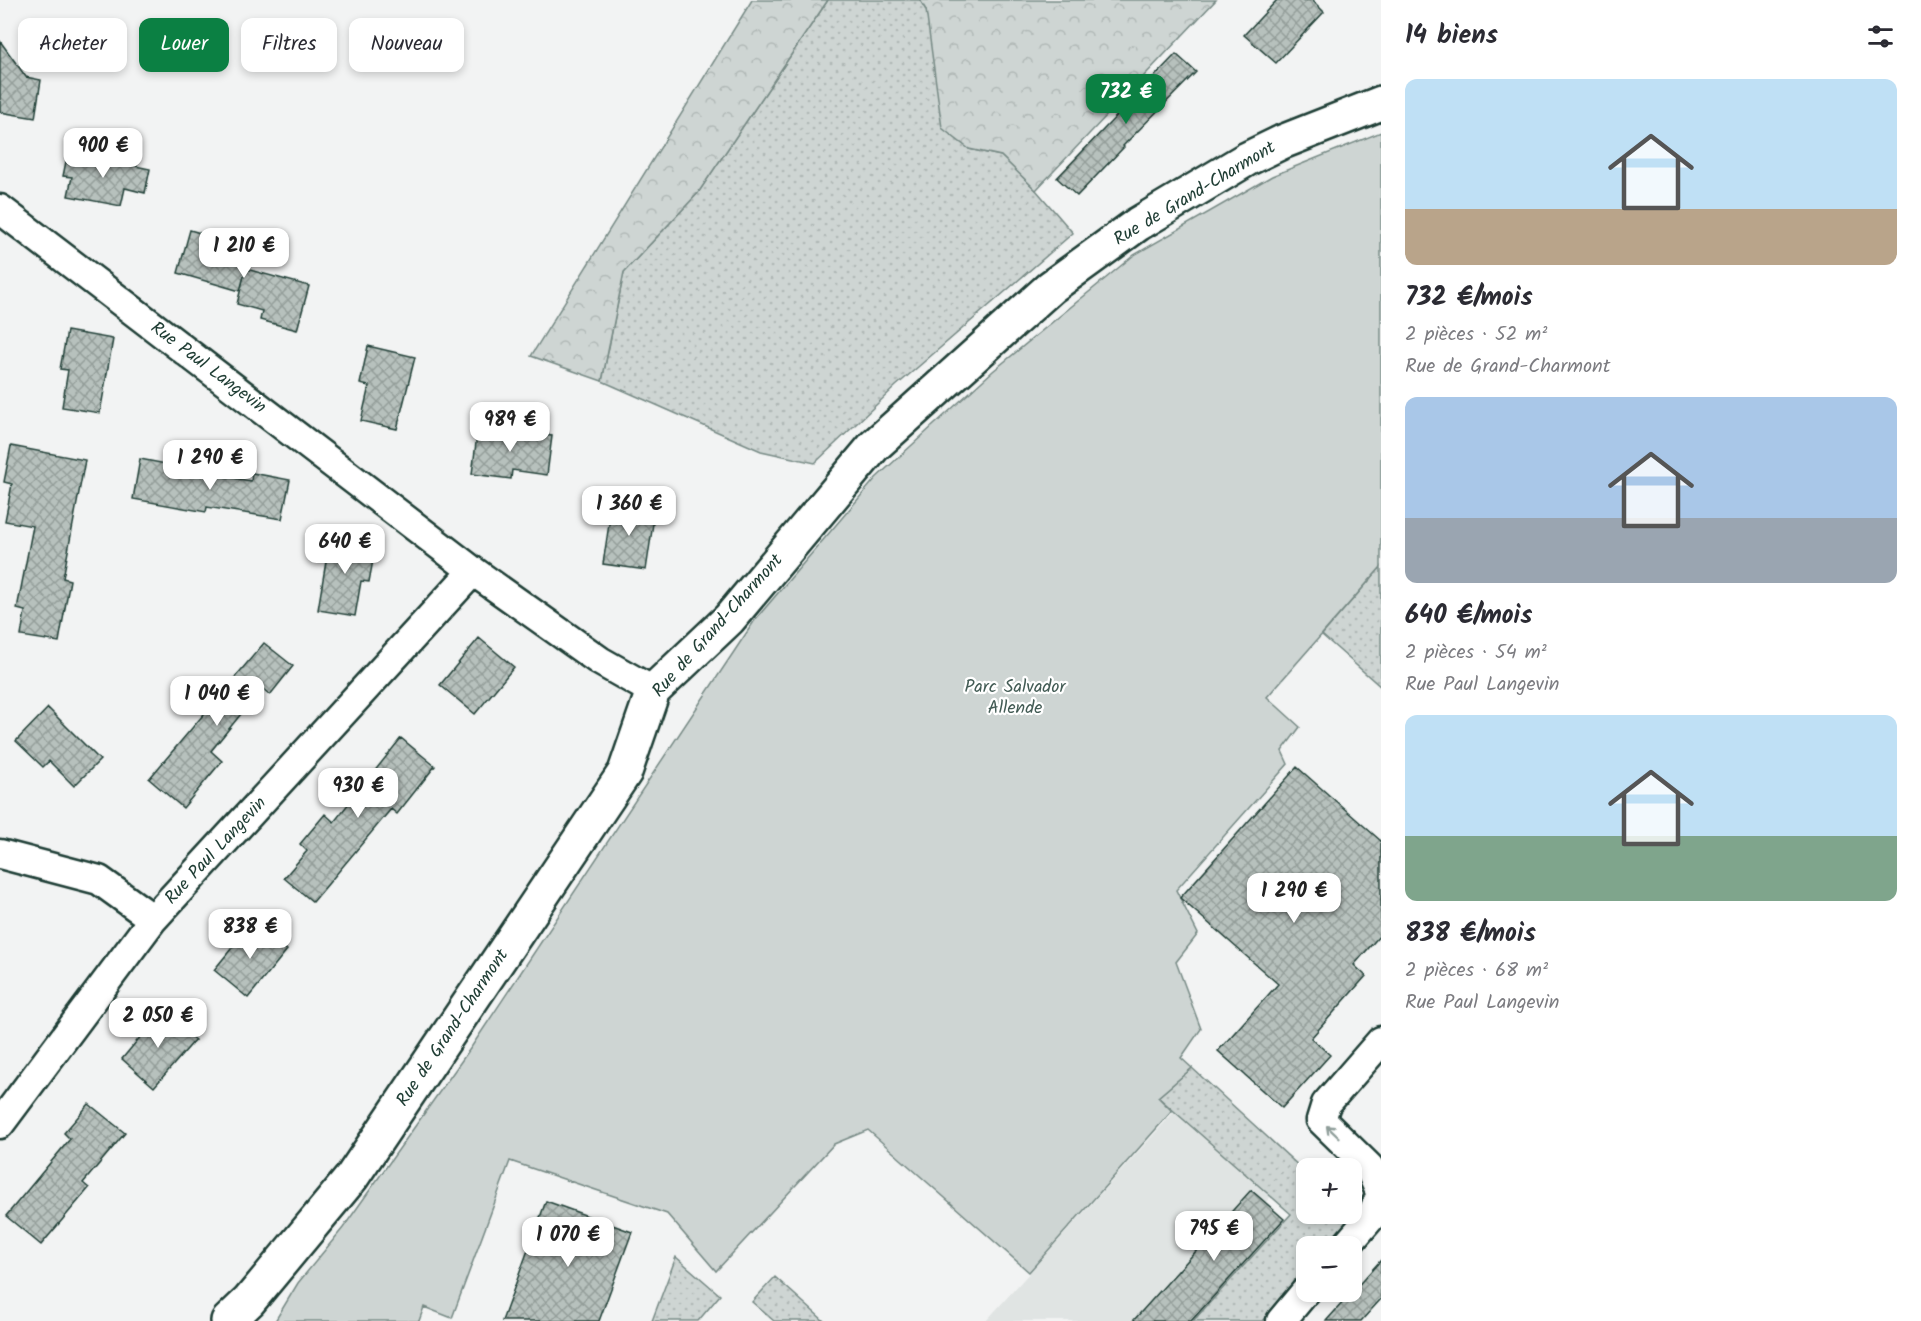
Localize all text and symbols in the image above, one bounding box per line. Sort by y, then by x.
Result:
text: 14 biens [1405,15,1498,57]
chip: Acheter [18,18,127,72]
chip: Louer [139,18,229,72]
chip: Filtres [241,18,337,72]
chip: Nouveau [349,18,464,72]
icon: filters [1864,20,1897,53]
pin: 732 € [1084,74,1168,125]
text: 732 € [1100,77,1152,109]
icon: home [1597,118,1705,226]
pin: 900 € [61,128,145,179]
text: 900 € [77,131,129,163]
street label: Rue de Grand-Charmont [1108,133,1283,254]
pin: 1 210 € [189,228,299,279]
text: 1 210 € [213,231,275,263]
text: 732 €/mois [1405,277,1533,319]
street label: Rue Paul Langevin [144,315,272,421]
text: 2 pièces · 52 m² [1405,319,1547,351]
text: Rue de Grand-Charmont [1405,351,1610,383]
pin: 989 € [468,402,552,453]
text: 989 € [484,405,536,437]
icon: home [1597,436,1705,544]
pin: 1 290 € [155,440,265,491]
text: 1 290 € [177,443,243,475]
pin: 1 360 € [574,486,684,537]
text: 1 360 € [596,489,662,521]
pin: 640 € [303,524,387,575]
text: 640 € [319,527,371,559]
street label: Rue de Grand-Charmont [645,547,791,704]
text: 640 €/mois [1405,595,1532,637]
text: 2 pièces · 54 m² [1405,637,1547,669]
text: Rue Paul Langevin [1405,669,1559,701]
park label: Parc Salvador Allende [965,673,1067,723]
pin: 1 040 € [162,676,272,727]
text: 1 040 € [184,679,250,711]
icon: home [1597,754,1705,862]
pin: 930 € [316,768,400,819]
text: 930 € [332,771,384,803]
street label: Rue Paul Langevin [158,790,274,912]
pin: 1 290 € [1239,873,1349,924]
text: 1 290 € [1261,876,1327,908]
pin: 838 € [208,909,292,960]
text: 838 € [223,912,277,944]
text: 838 €/mois [1405,913,1536,955]
street label: Rue de Grand-Charmont [389,942,517,1113]
text: 2 pièces · 68 m² [1405,955,1548,987]
text: Rue Paul Langevin [1405,987,1559,1019]
pin: 2 050 € [103,998,213,1049]
text: 2 050 € [123,1001,193,1033]
one-way arrow [1326,1125,1341,1139]
map controls [1296,1158,1362,1302]
button: + [1296,1158,1362,1224]
pin: 795 € [1172,1211,1256,1262]
text: 795 € [1189,1214,1239,1246]
pin: 1 070 € [513,1217,623,1268]
text: 1 070 € [536,1220,600,1252]
button: − [1296,1236,1362,1302]

